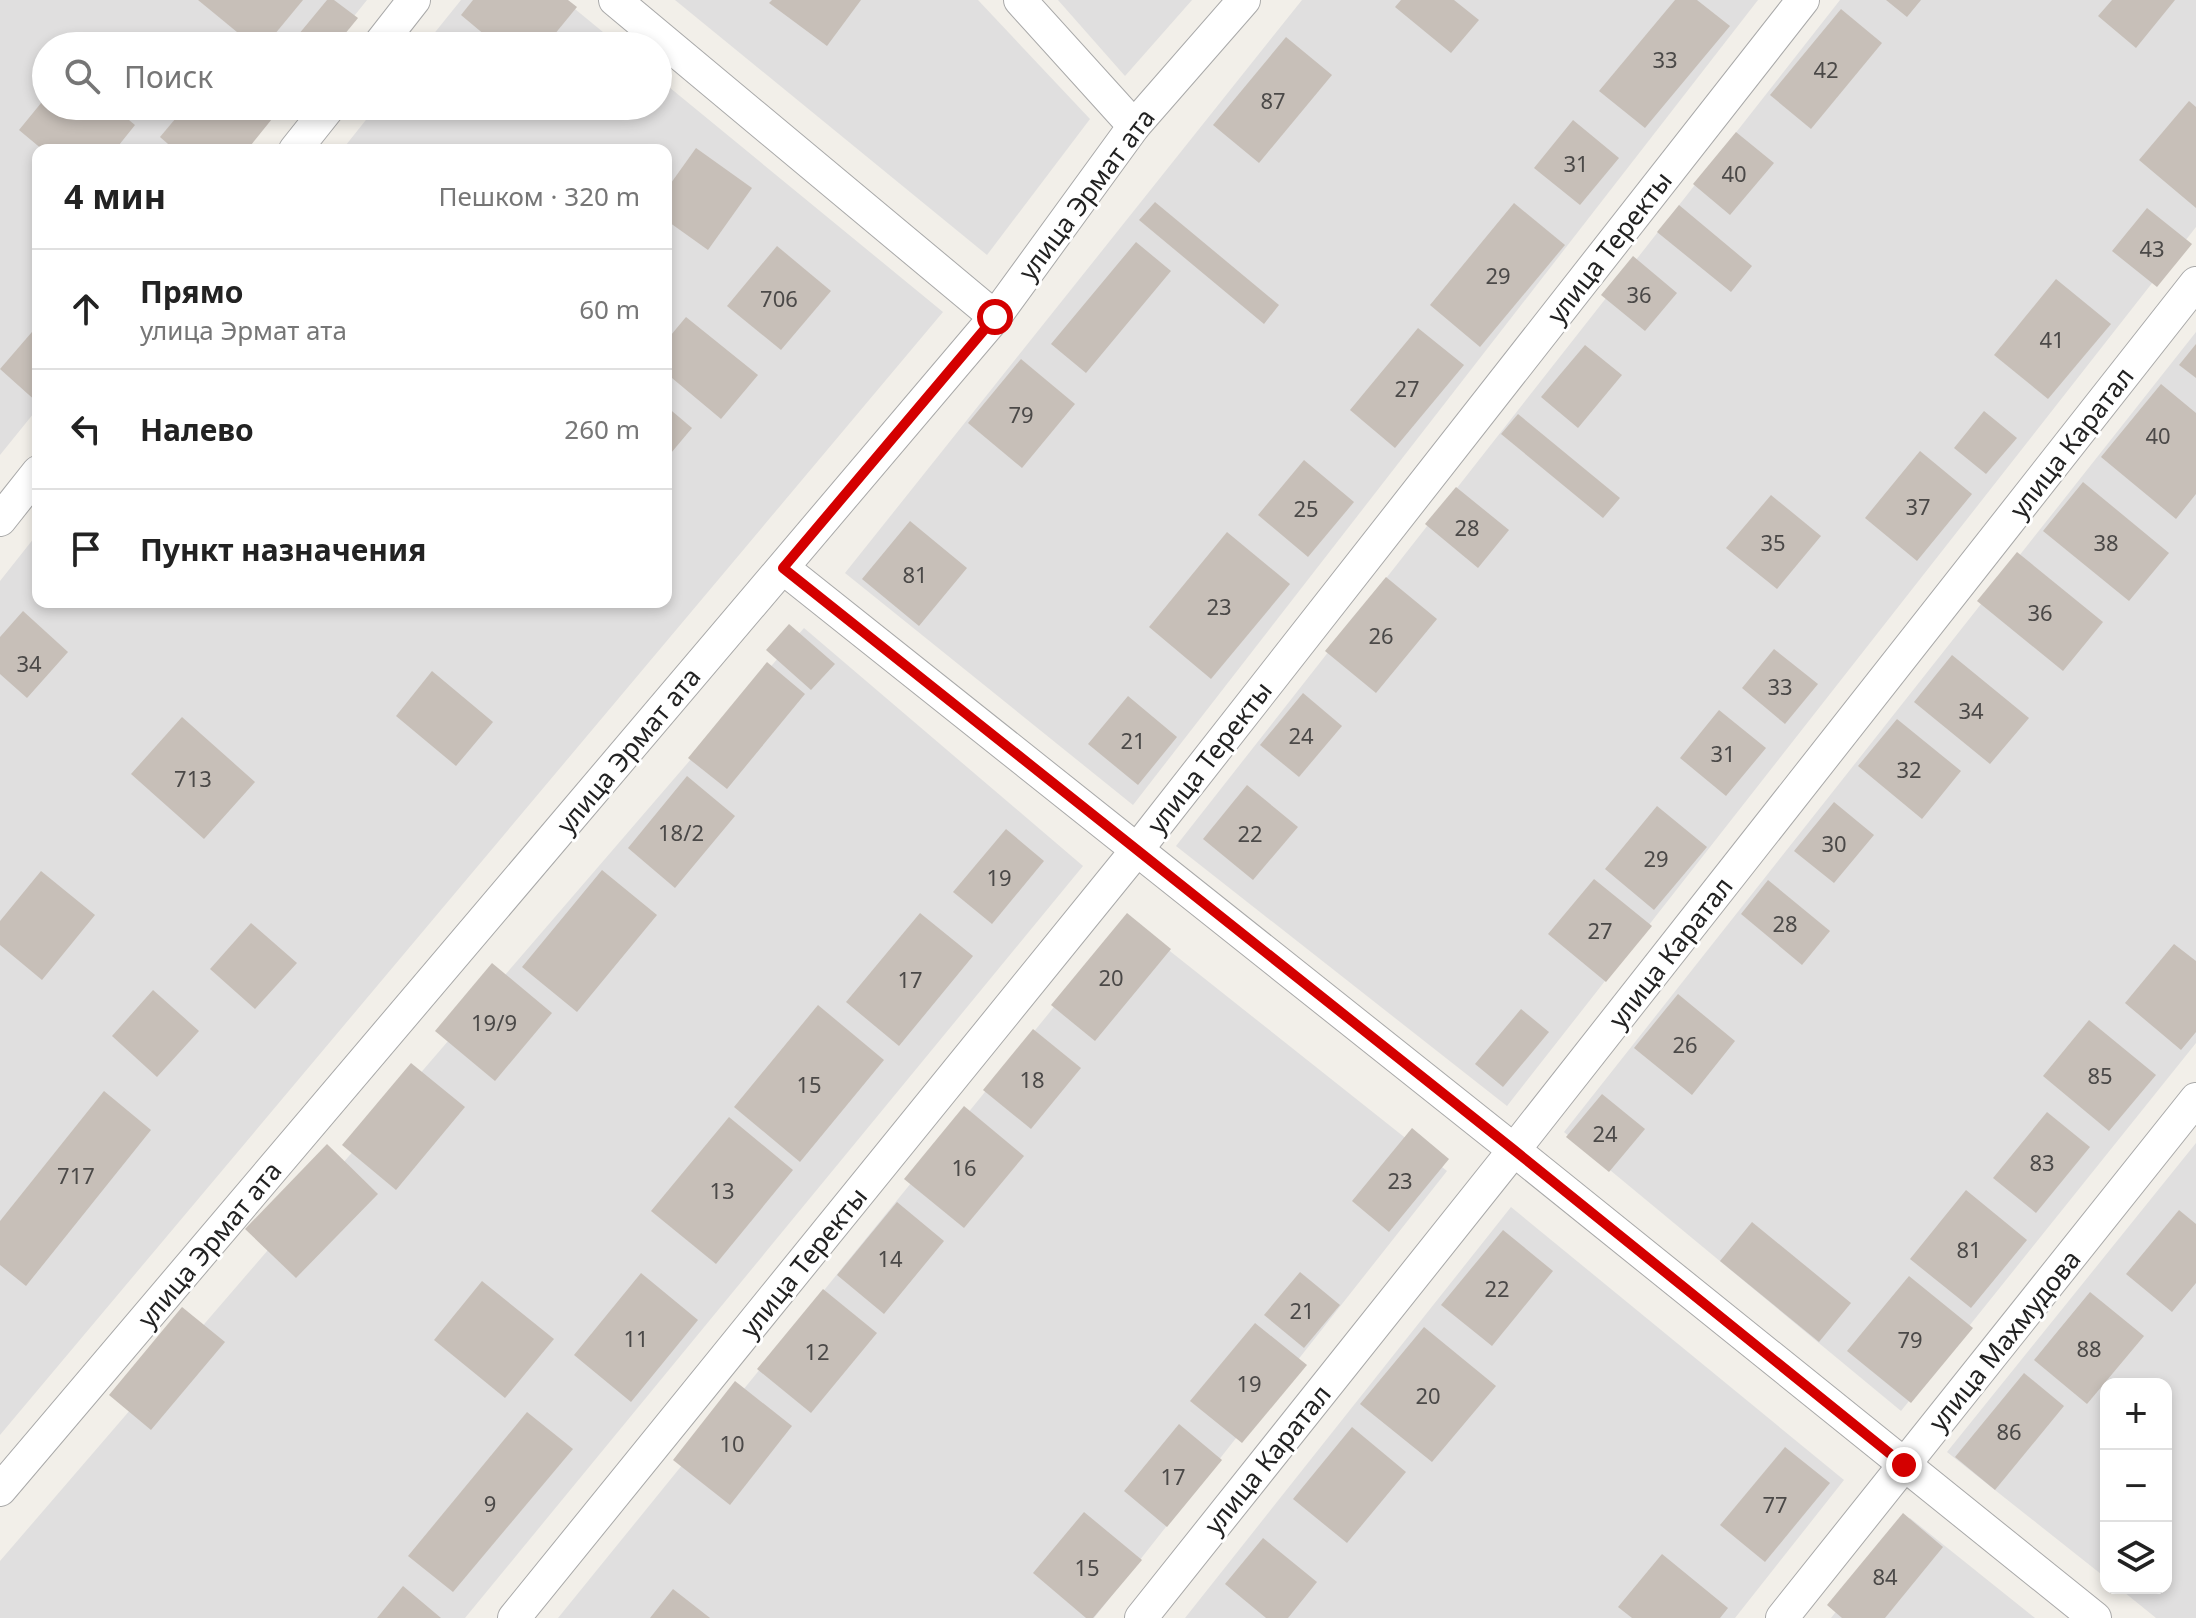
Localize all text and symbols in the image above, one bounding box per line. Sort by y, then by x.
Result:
search box [32,32,672,120]
house number: 33 [1652,44,1678,74]
icon: search [60,54,104,98]
house number: 42 [1813,54,1839,84]
text: Поиск [124,56,213,97]
house number: 87 [1260,85,1286,115]
street label: улица Эрмат ата [1009,101,1163,287]
house number: 31 [1563,148,1589,178]
house number: 40 [1721,158,1747,188]
street label: улица Теректы [1538,163,1680,331]
text: 4 мин [64,173,166,219]
text: Пешком · 320 m [438,178,640,214]
house number: 43 [2139,233,2165,263]
house number: 29 [1485,260,1511,290]
text: Прямо [140,271,244,312]
house number: 36 [1626,279,1652,309]
house number: 706 [760,283,798,313]
icon: ahead [64,287,108,331]
text: 60 m [579,291,640,327]
route start [977,299,1013,335]
text: улица Эрмат ата [140,312,347,348]
house number: 41 [2039,324,2065,354]
street label: улица Каратал [2001,359,2141,525]
house number: 27 [1394,373,1420,403]
house number: 79 [1008,399,1034,429]
icon: left [64,407,108,451]
text: Налево [140,409,254,450]
text: 260 m [564,411,640,447]
house number: 40 [2145,420,2171,450]
house number: 37 [1905,491,1931,521]
house number: 25 [1293,493,1319,523]
house number: 28 [1454,512,1480,542]
icon: arrive [64,527,108,571]
house number: 35 [1760,527,1786,557]
house number: 38 [2093,527,2119,557]
text: Пункт назначения [140,529,426,570]
house number: 81 [902,559,928,589]
house number: 23 [1206,591,1232,621]
house number: 36 [2027,597,2053,627]
house number: 26 [1368,620,1394,650]
house number: 34 [16,648,42,678]
street label: улица Эрмат ата [548,659,708,841]
house number: 33 [1767,671,1793,701]
street label: улица Теректы [1138,673,1280,841]
house number: 34 [1958,695,1984,725]
house number: 24 [1288,720,1314,750]
house number: 21 [1120,725,1146,755]
house number: 31 [1710,738,1736,768]
house number: 32 [1896,754,1922,784]
house number: 713 [174,763,212,793]
house number: 18/2 [658,817,704,847]
house number: 22 [1237,818,1263,848]
house number: 30 [1821,828,1847,858]
house number: 29 [1643,843,1669,873]
house number: 19 [986,862,1012,892]
street label: улица Каратал [1600,869,1740,1035]
house number: 28 [1772,908,1798,938]
house number: 27 [1587,915,1613,945]
house number: 20 [1098,962,1124,992]
house number: 17 [897,964,923,994]
house number: 19/9 [471,1007,517,1037]
house number: 26 [1672,1029,1698,1059]
house number: 85 [2087,1060,2113,1090]
house number: 18 [1019,1064,1045,1094]
house number: 15 [796,1069,822,1099]
house number: 24 [1592,1118,1618,1148]
house number: 83 [2029,1147,2055,1177]
house number: 16 [951,1152,977,1182]
street label: улица Эрмат ата [129,1153,289,1335]
house number: 717 [57,1160,95,1190]
house number: 23 [1387,1165,1413,1195]
house number: 13 [709,1175,735,1205]
street label: улица Теректы [731,1179,875,1345]
house number: 81 [1956,1234,1982,1264]
street label: улица Махмудова [1920,1242,2088,1438]
house number: 14 [877,1243,903,1273]
house number: 22 [1484,1273,1510,1303]
house number: 21 [1289,1295,1315,1325]
house number: 11 [623,1323,649,1353]
house number: 79 [1897,1324,1923,1354]
house number: 88 [2076,1333,2102,1363]
house number: 12 [804,1336,830,1366]
house number: 19 [1236,1368,1262,1398]
street label: улица Каратал [1196,1377,1338,1541]
map controls [2100,1378,2172,1594]
button: + [2100,1378,2172,1450]
house number: 20 [1415,1380,1441,1410]
house number: 86 [1996,1416,2022,1446]
house number: 10 [719,1428,745,1458]
route end [1886,1447,1922,1483]
button: − [2100,1450,2172,1522]
house number: 17 [1160,1461,1186,1491]
house number: 9 [484,1488,496,1518]
house number: 77 [1762,1489,1788,1519]
button: layers [2100,1522,2172,1594]
house number: 15 [1074,1552,1100,1582]
house number: 84 [1872,1561,1898,1591]

